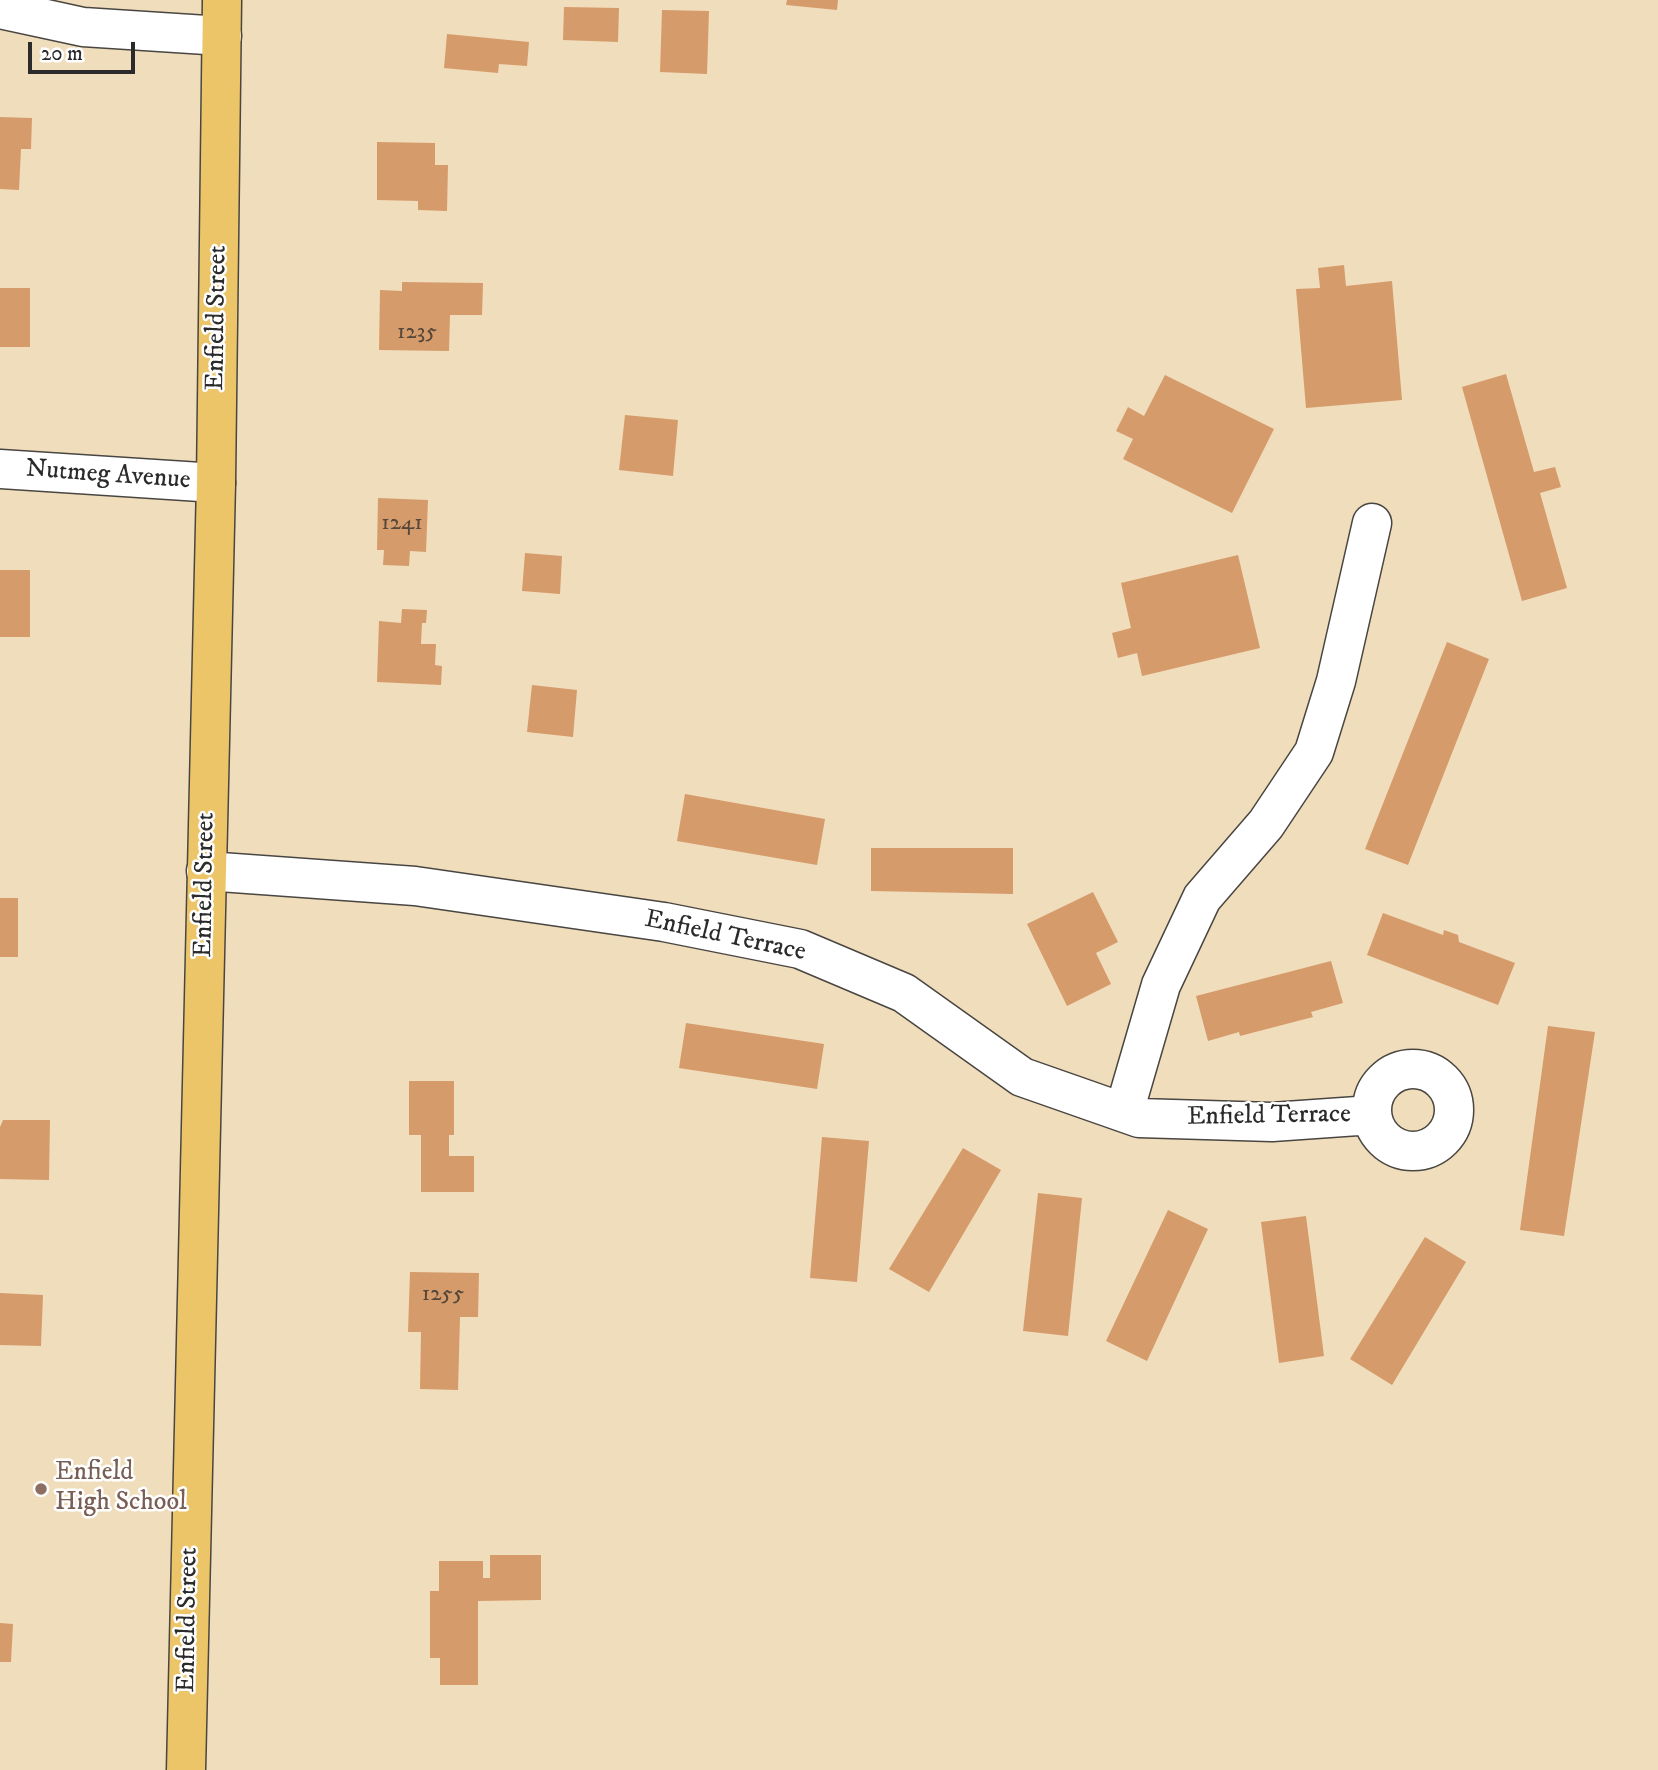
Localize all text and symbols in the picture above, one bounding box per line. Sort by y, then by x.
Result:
scale bar [32,28,138,72]
text: 20 m [41,41,83,67]
street label: Enfield Street [201,245,235,391]
house number: 1235 [397,319,437,347]
street label: Nutmeg Avenue [25,455,191,497]
house number: 1241 [381,510,423,538]
street label: Enfield Street [189,812,223,958]
street label: Enfield Terrace [642,905,808,969]
street label: Enfield Terrace [1187,1100,1351,1134]
house number: 1255 [422,1281,464,1309]
place label: Enfield High School [55,1458,187,1520]
marker: Enfield High School [33,1481,49,1497]
street label: Enfield Street [172,1547,206,1693]

